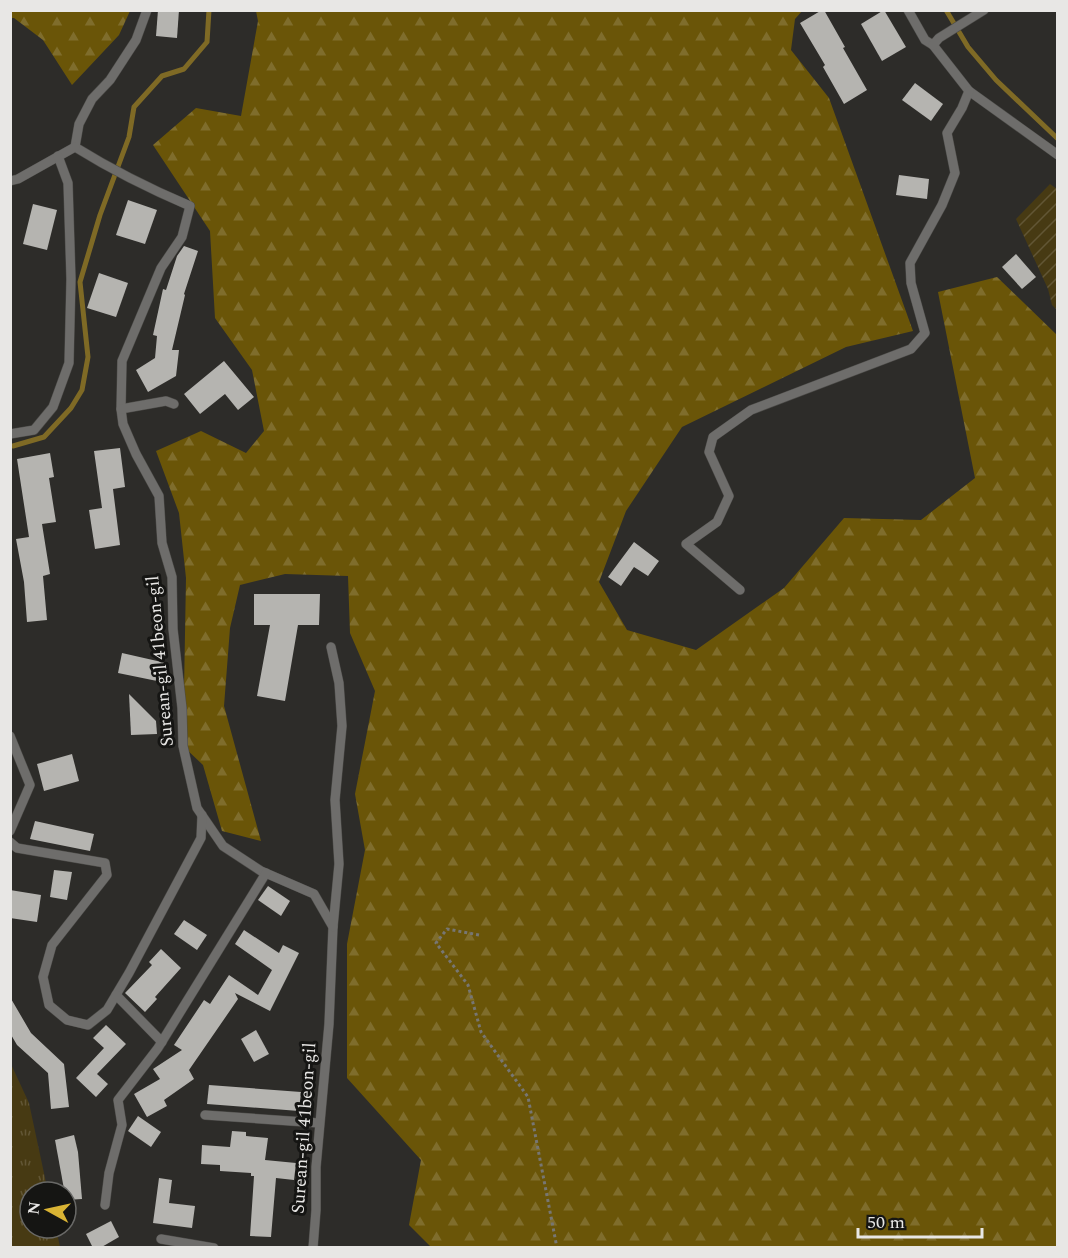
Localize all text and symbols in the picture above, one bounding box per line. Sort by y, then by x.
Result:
street label: Surean-gil 41beon-gil [139,574,181,748]
street label: Surean-gil 41beon-gil [285,1042,323,1214]
north arrow [18,1180,78,1240]
text: N [21,1200,47,1216]
scale bar [858,1201,982,1239]
text: 50 m [867,1209,905,1236]

